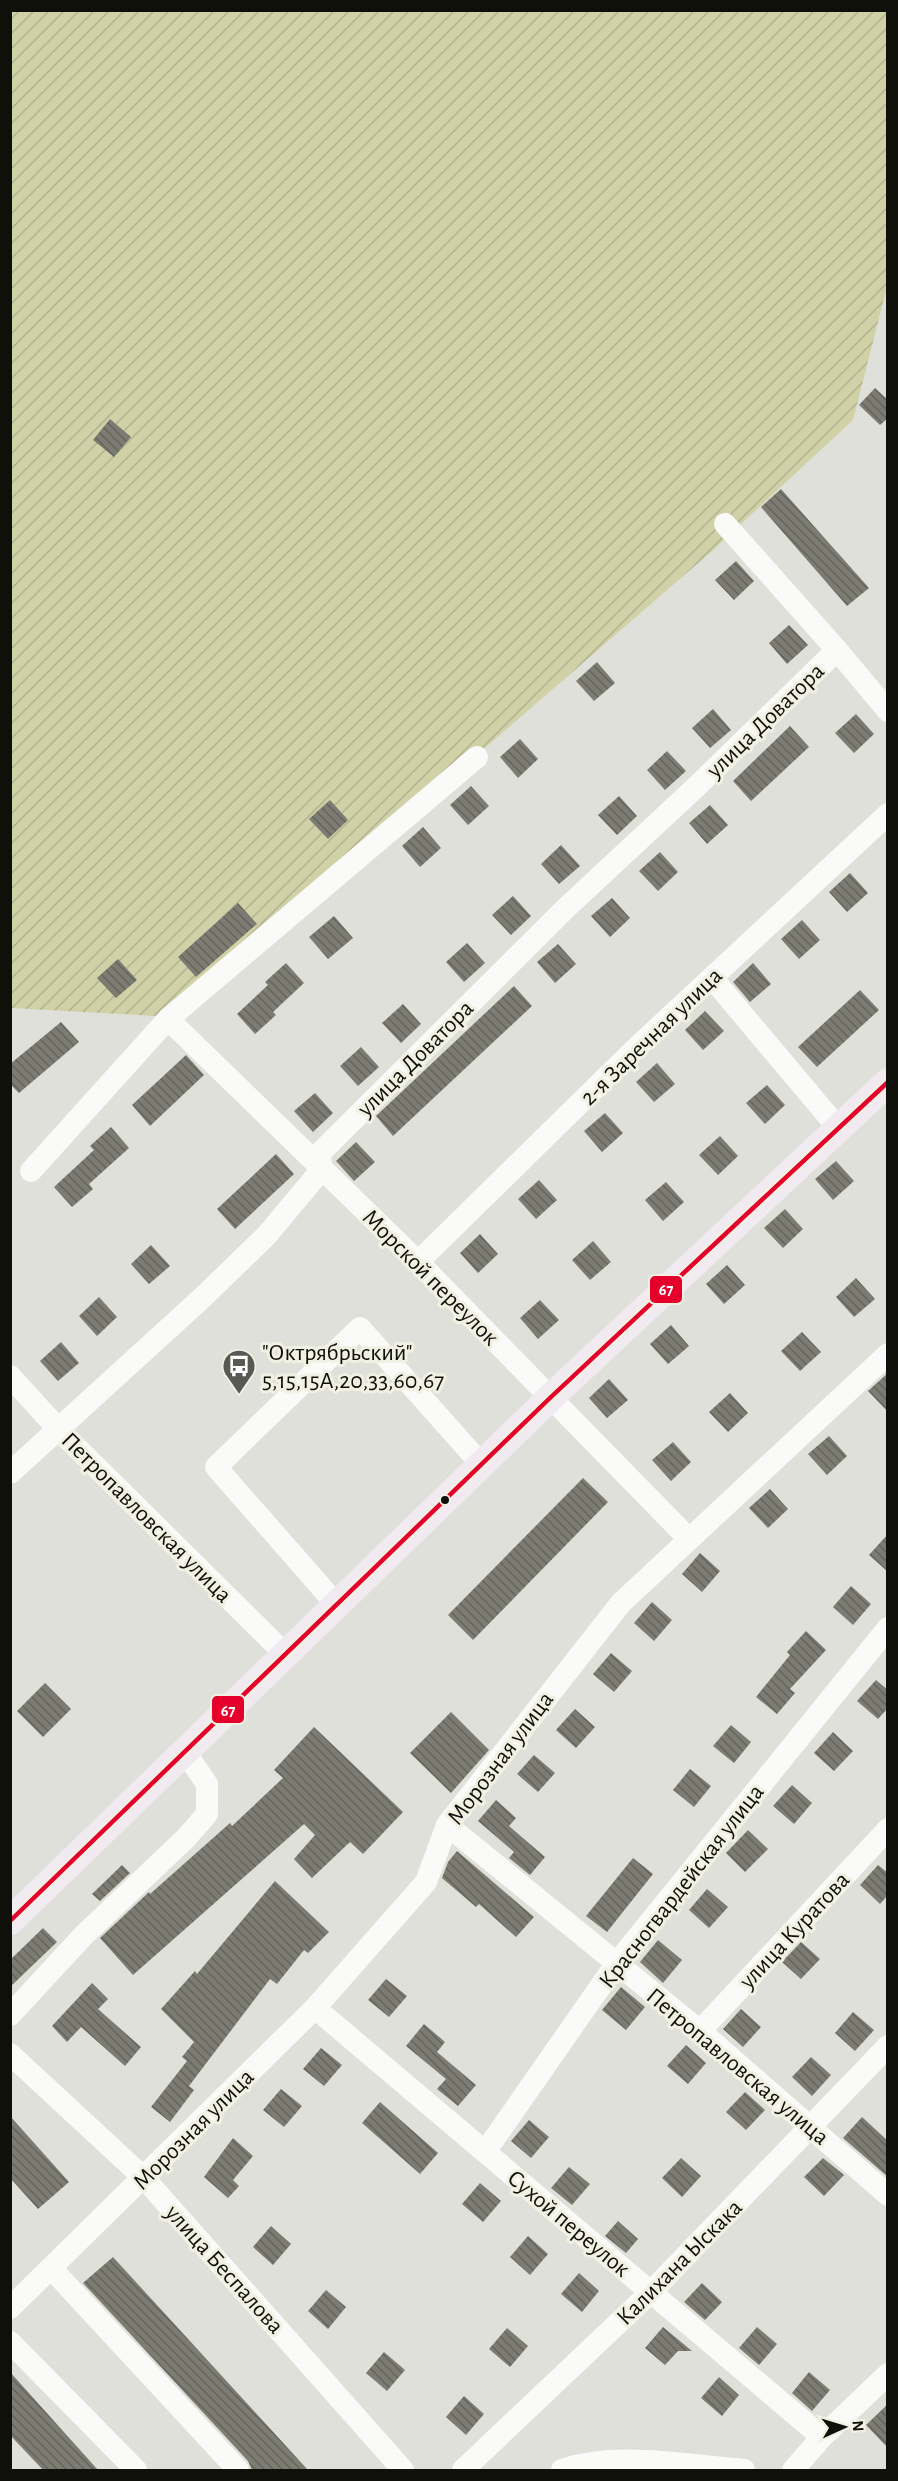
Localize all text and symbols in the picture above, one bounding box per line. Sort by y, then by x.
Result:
street label: улица Доватора [702,659,829,783]
street label: 2-я Заречная улица [576,963,727,1110]
street label: улица Доватора [352,996,478,1122]
street label: Морской переулок [358,1205,503,1350]
line badge: 67 [649,1275,683,1304]
text: 67 [659,1282,673,1298]
place label: "Октрябрьский" 5,15,15А,20,33,60,67 [262,1341,444,1393]
bus stop icon: "Октрябрьский" 5,15,15А,20,33,60,67 [221,1348,257,1395]
street label: Петропавловская улица [57,1428,236,1607]
unlabelled marker [439,1494,451,1506]
street label: Морозная улица [443,1688,558,1830]
line badge: 67 [211,1695,245,1724]
text: 67 [221,1703,235,1719]
street label: Красногвардейская улица [595,1780,769,1993]
street label: улица Куратова [734,1868,854,1994]
street label: Петропавловская улица [642,1984,833,2150]
street label: Морозная улица [129,2065,259,2195]
street label: Сухой переулок [502,2166,634,2282]
street label: Калихана Ыскака [612,2195,747,2330]
street label: улица Беспалова [160,2200,288,2338]
north arrow [814,2397,874,2457]
text: N [850,2420,866,2432]

